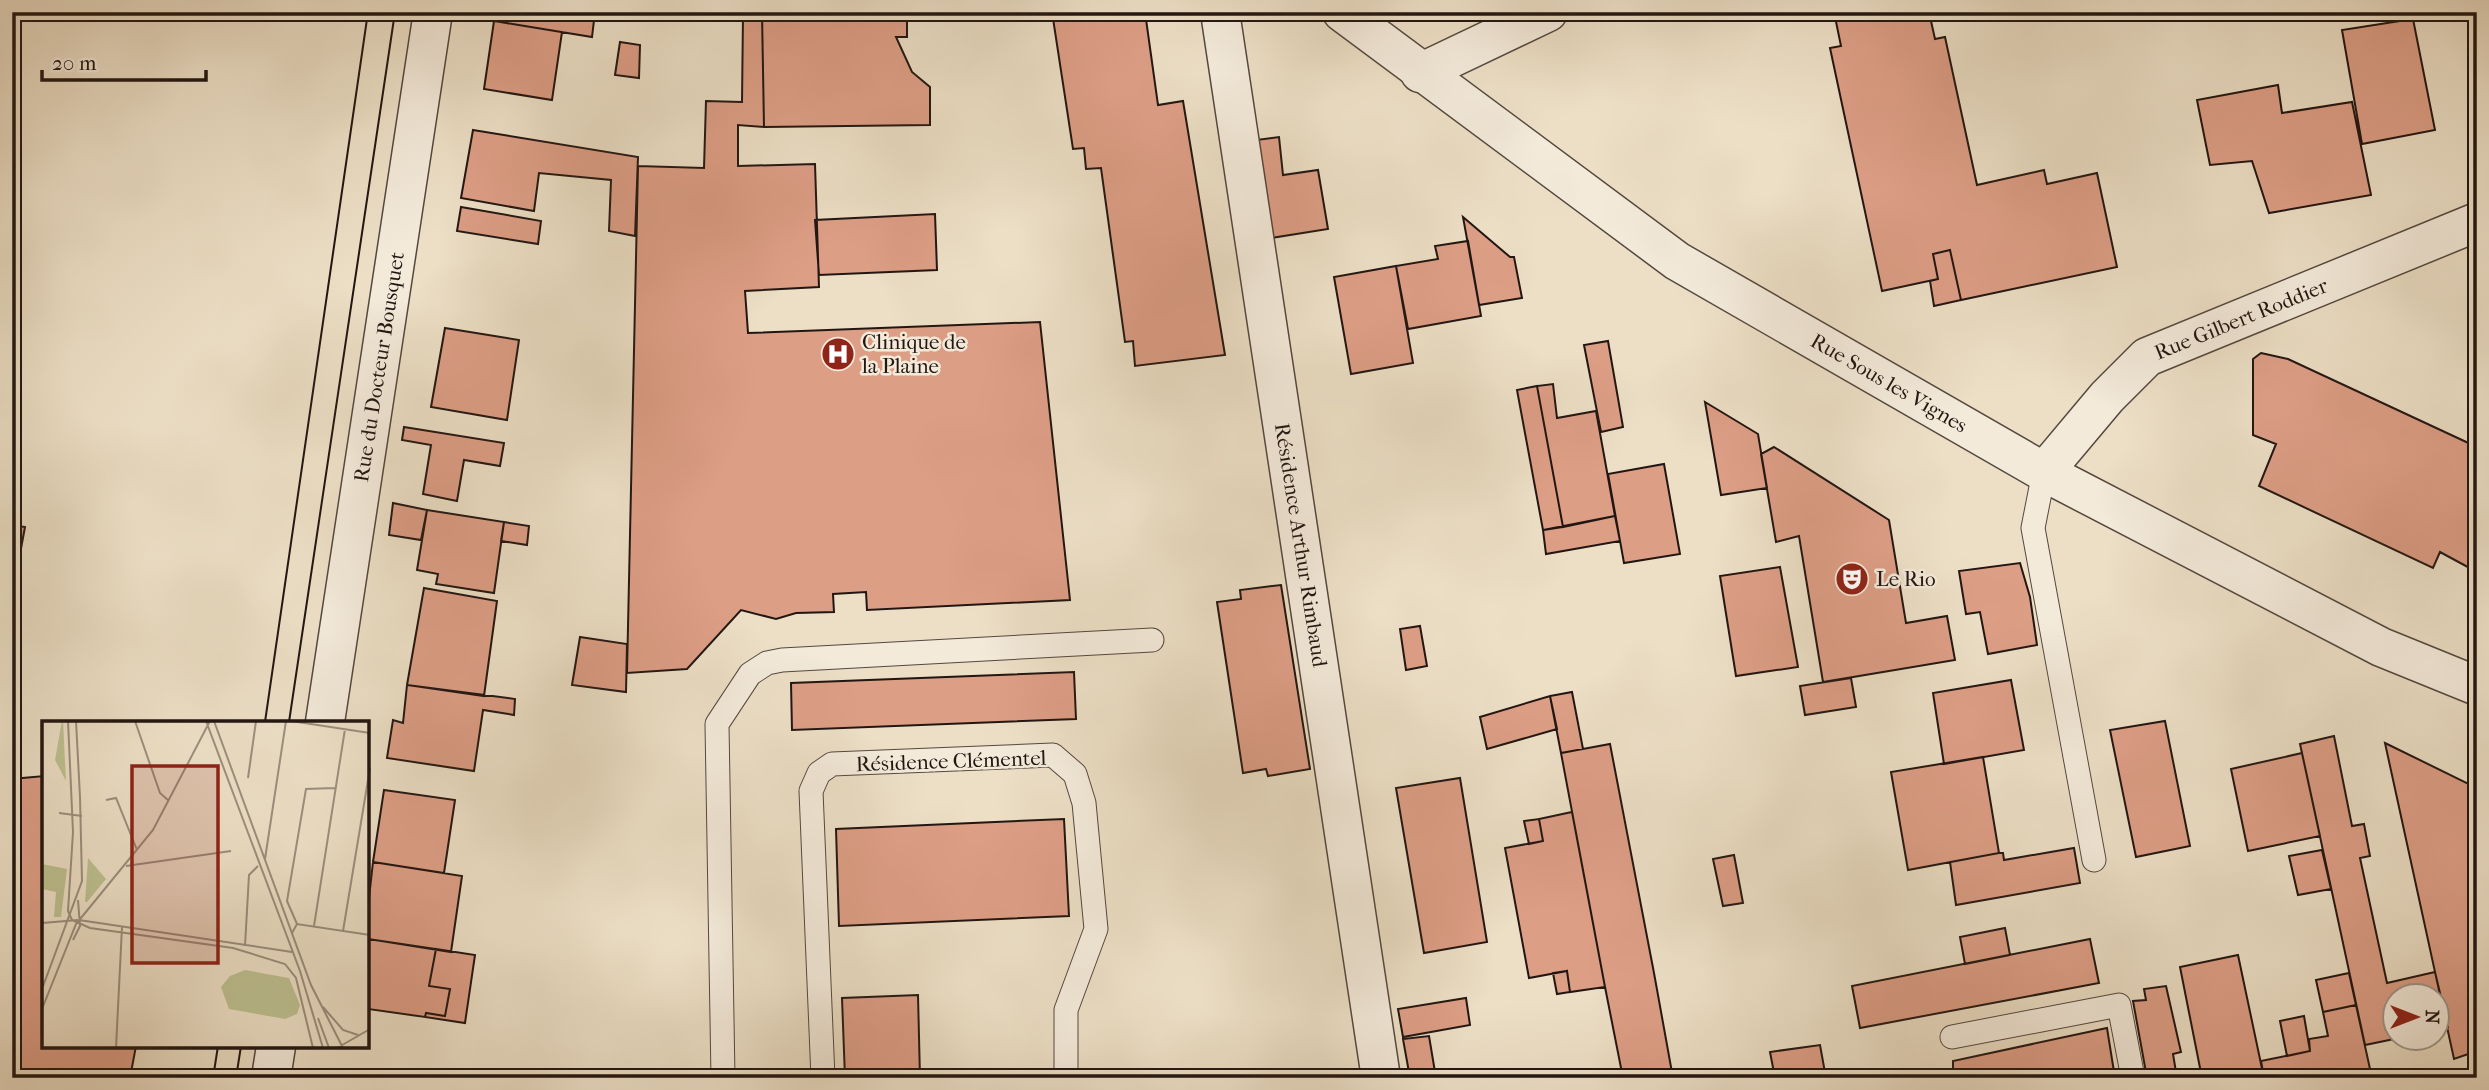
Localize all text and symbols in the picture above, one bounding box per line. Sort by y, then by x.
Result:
scale bar [42,38,206,82]
text: 20 m [52,51,97,75]
street label: Rue du Docteur Bousquet [349,250,409,484]
street label: Rue Gilbert Roddier [2151,273,2331,365]
street label: Rue Sous les Vignes [1807,328,1972,438]
place label: Clinique de la Plaine [861,330,966,378]
hospital icon: Clinique de la Plaine [819,335,857,373]
street label: Résidence Arthur Rimbaud [1270,421,1332,669]
theatre icon: Le Rio [1833,560,1871,598]
place label: Le Rio [1876,567,1936,591]
inset map [42,721,369,1048]
street label: Résidence Clémentel [855,746,1047,776]
north arrow [2380,982,2450,1052]
text: N [2421,1010,2443,1025]

